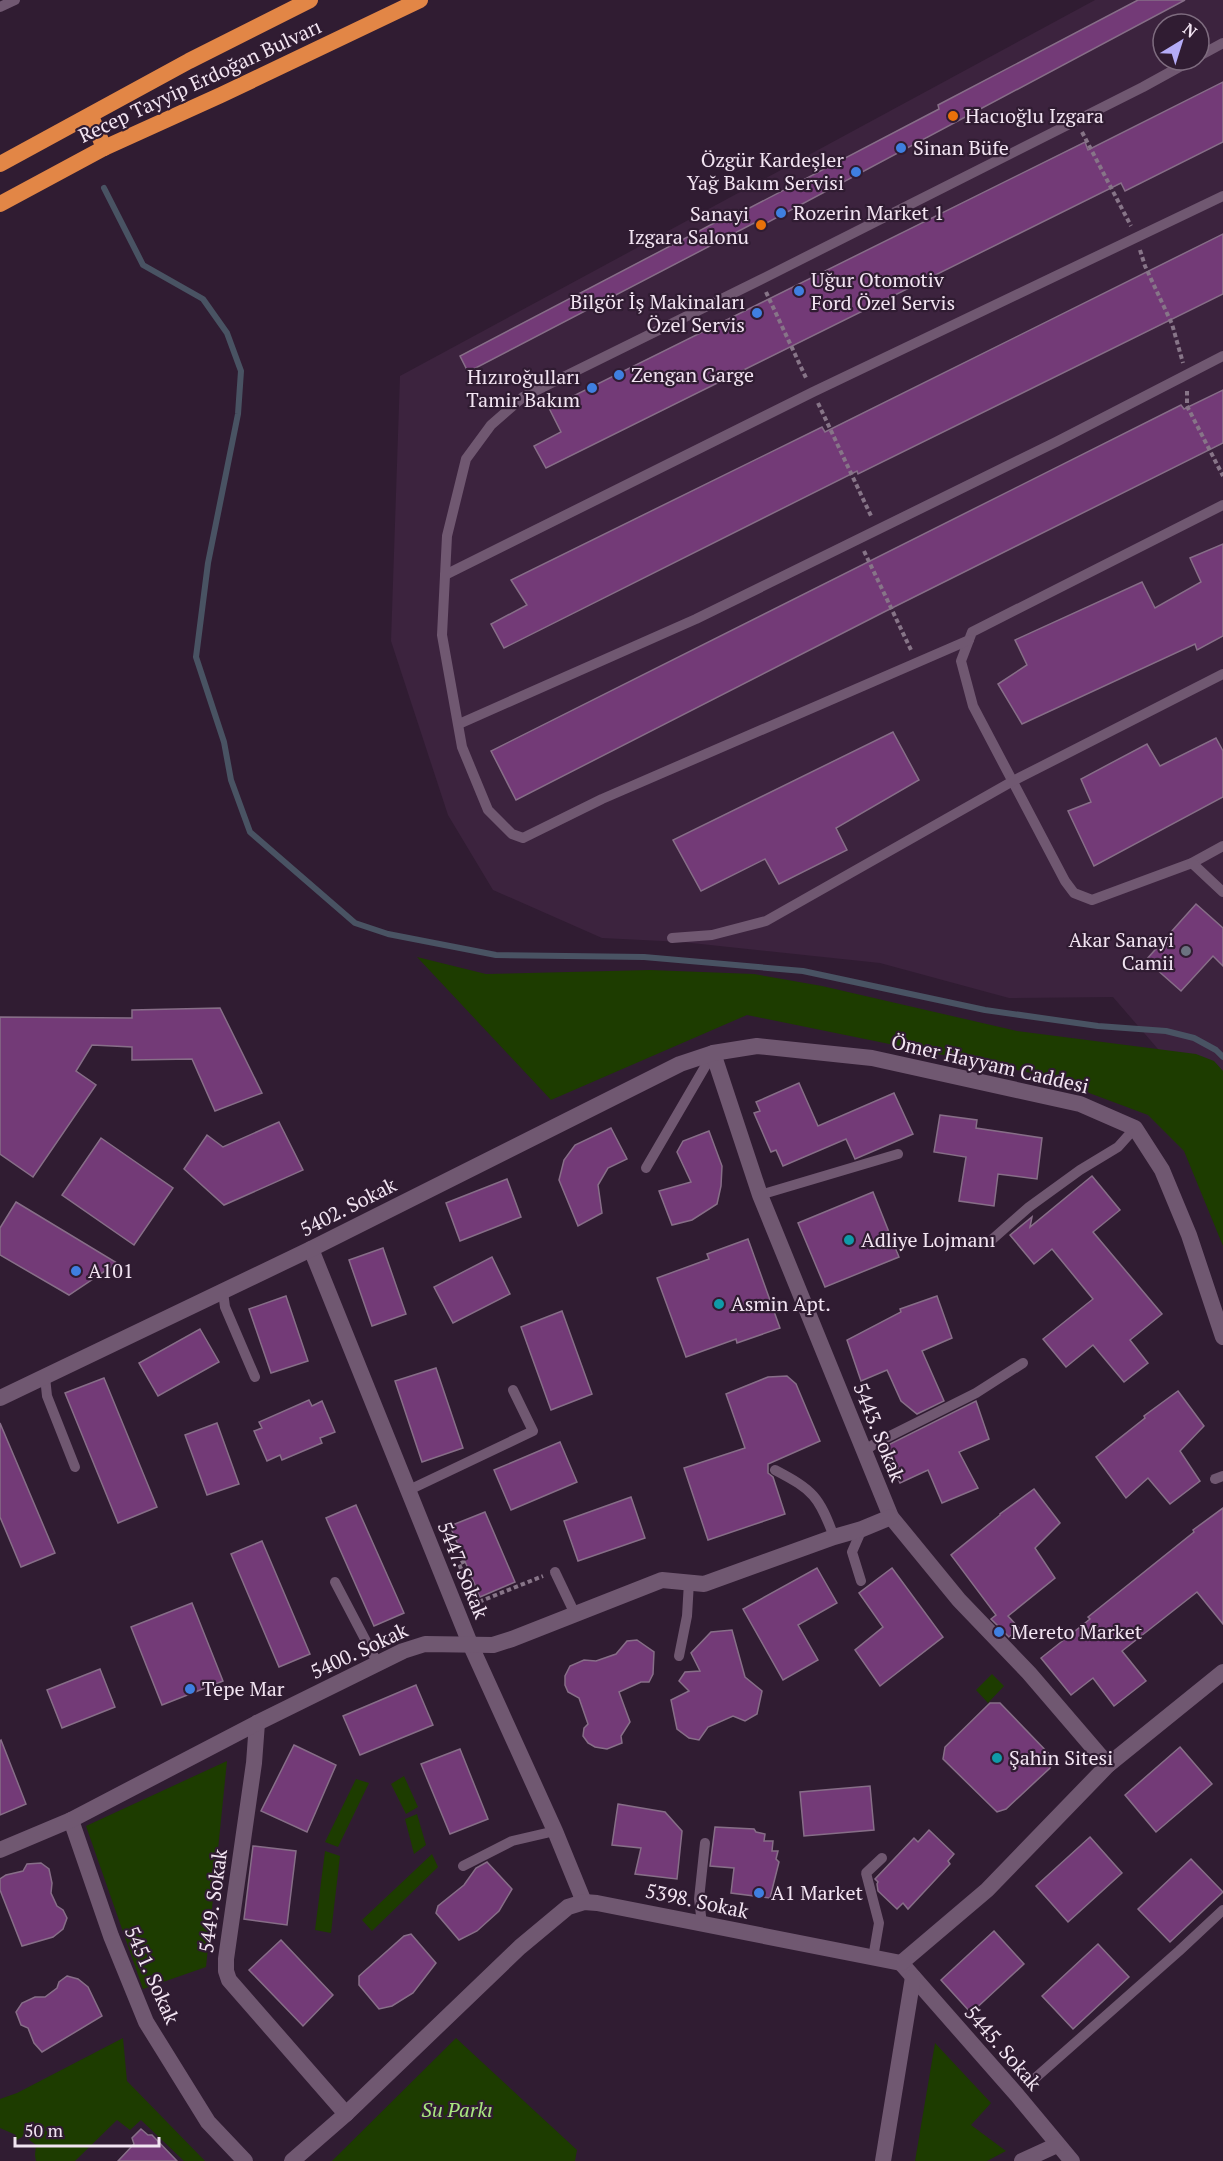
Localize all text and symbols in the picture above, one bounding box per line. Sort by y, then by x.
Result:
street label: Recep Tayyip Erdoğan Bulvarı [74,12,326,149]
north arrow [1151,12,1211,72]
text: N [1179,18,1202,43]
place label: Hacıoğlu Izgara [965,102,1104,129]
marker: Hacıoğlu Izgara [946,109,960,123]
place label: Sinan Büfe [913,134,1009,161]
marker: Sinan Büfe [894,141,908,155]
place label: Özgür Kardeşler Yağ Bakım Servisi [687,146,844,196]
marker: Özgür Kardeşler Yağ Bakım Servisi [849,165,863,179]
place label: Rozerin Market 1 [793,199,944,226]
place label: Sanayi Izgara Salonu [628,200,749,250]
marker: Rozerin Market 1 [774,206,788,220]
marker: Sanayi Izgara Salonu [754,218,768,232]
place label: Uğur Otomotiv Ford Özel Servis [811,266,955,316]
marker: Uğur Otomotiv Ford Özel Servis [792,284,806,298]
place label: Bilgör İş Makinaları Özel Servis [570,288,745,338]
marker: Bilgör İş Makinaları Özel Servis [750,306,764,320]
place label: Zengan Garge [631,361,754,388]
place label: Hızıroğulları Tamir Bakım [466,363,580,413]
marker: Zengan Garge [612,368,626,382]
marker: Hızıroğulları Tamir Bakım [585,381,599,395]
place label: Akar Sanayi Camii [1068,926,1174,976]
marker: Akar Sanayi Camii [1179,944,1193,958]
street label: Ömer Hayyam Caddesi [889,1028,1092,1099]
street label: 5402. Sokak [295,1170,401,1242]
place label: Adliye Lojmanı [861,1226,996,1253]
marker: Adliye Lojmanı [842,1233,856,1247]
place label: A101 [88,1257,134,1284]
marker: A101 [69,1264,83,1278]
place label: Asmin Apt. [731,1290,831,1317]
marker: Asmin Apt. [712,1297,726,1311]
street label: 5443. Sokak [847,1378,912,1486]
street label: 5447. Sokak [432,1517,495,1623]
street label: 5400. Sokak [306,1616,413,1685]
place label: Mereto Market [1011,1618,1143,1645]
marker: Mereto Market [992,1625,1006,1639]
place label: Tepe Mar [202,1675,285,1702]
marker: Tepe Mar [183,1682,197,1696]
place label: Şahin Sitesi [1009,1744,1113,1771]
marker: Şahin Sitesi [990,1751,1004,1765]
street label: 5449. Sokak [192,1846,233,1955]
street label: 5398. Sokak [643,1876,752,1925]
place label: A1 Market [771,1879,863,1906]
marker: A1 Market [752,1886,766,1900]
street label: 5451. Sokak [119,1921,186,2029]
street label: 5445. Sokak [959,1999,1048,2097]
park label: Su Parkı [421,2096,493,2123]
scale bar [15,2110,159,2148]
text: 50 m [24,2118,64,2142]

